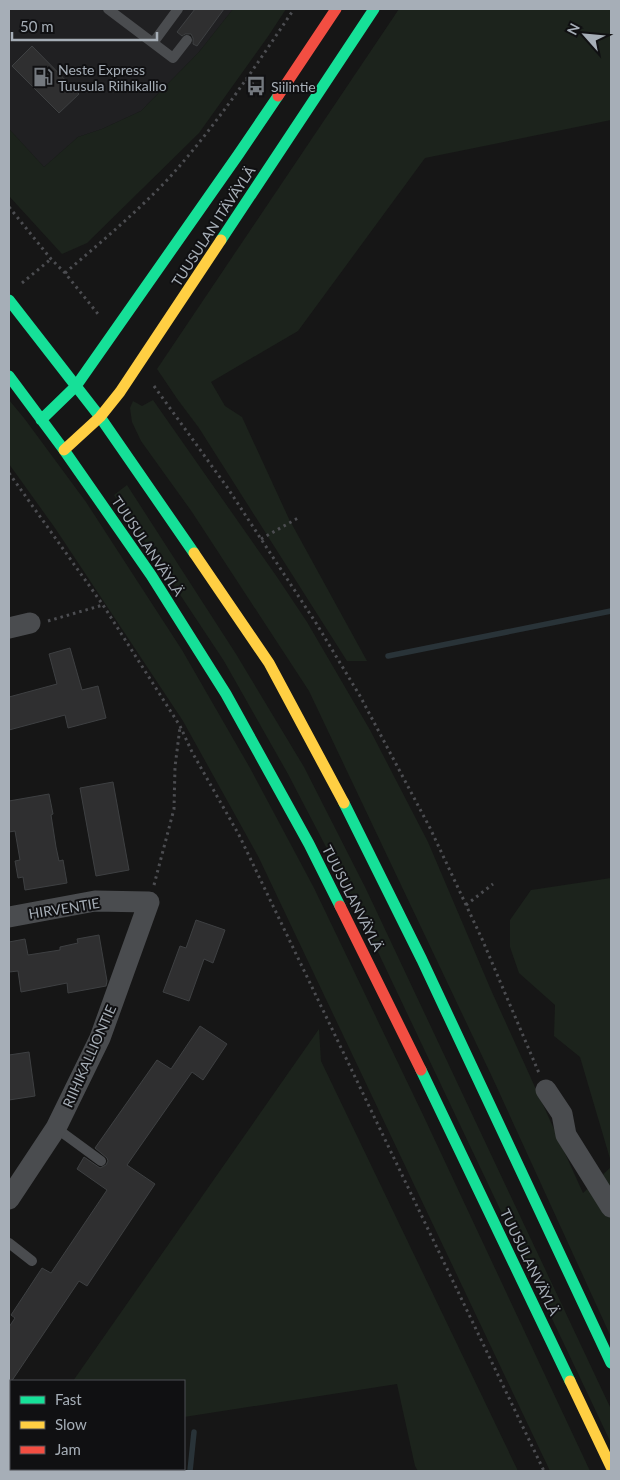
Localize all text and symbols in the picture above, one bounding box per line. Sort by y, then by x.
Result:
scale bar [12,10,158,42]
north arrow [560,10,610,60]
text: 50 m [20,17,54,35]
text: N [563,20,583,38]
place label: Neste Express Tuusula Riihikallio [58,61,167,94]
fuel station icon: Neste Express Tuusula Riihikallio [32,66,54,88]
bus stop icon: Siilintie [245,75,267,97]
place label: Siilintie [271,78,316,95]
street label: TUUSULAN ITÄVÄYLÄ [168,162,259,289]
street label: TUUSULANVÄYLÄ [108,493,188,600]
street label: TUUSULANVÄYLÄ [319,842,387,954]
street label: HIRVENTIE [27,894,101,922]
street label: RIIHIKALLIONTIE [59,1002,119,1110]
street label: TUUSULANVÄYLÄ [497,1206,563,1319]
legend [10,1380,185,1470]
text: Fast [55,1390,82,1408]
text: Slow [55,1415,87,1433]
text: Jam [55,1440,81,1458]

